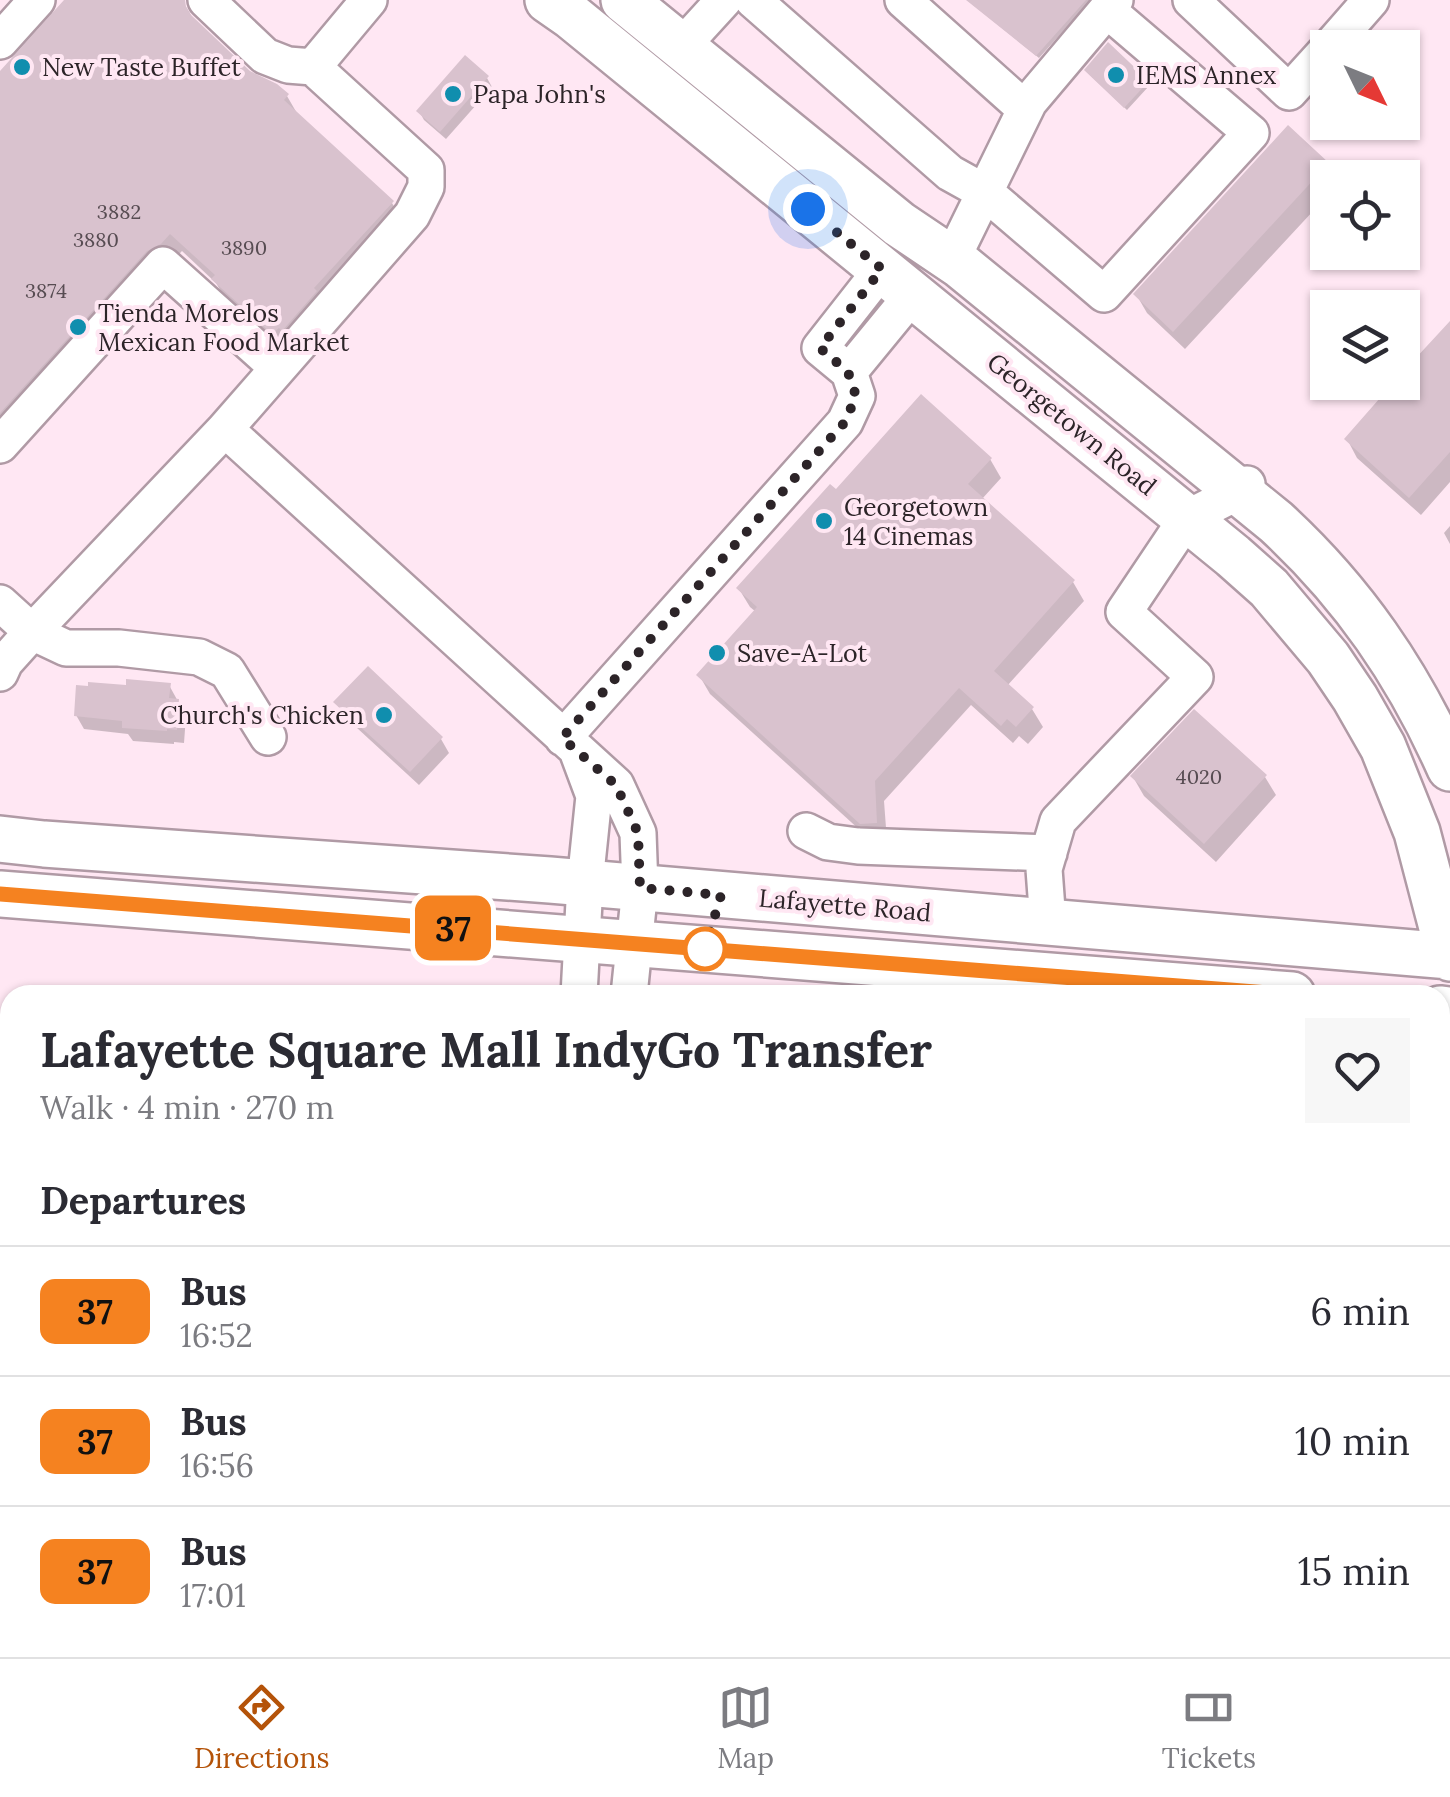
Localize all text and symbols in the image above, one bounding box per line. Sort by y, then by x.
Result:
north arrow [1310,30,1420,140]
map controls [1310,30,1420,400]
place label: New Taste Buffet [42,51,241,83]
marker: New Taste Buffet [11,56,33,78]
place label: IEMS Annex [1136,59,1276,91]
marker: IEMS Annex [1105,64,1127,86]
place label: Papa John's [473,78,606,110]
marker: Papa John's [442,83,464,105]
button: locate [1310,160,1420,270]
your location [783,184,833,234]
house number: 3882 [97,199,141,224]
house number: 3880 [73,227,119,252]
house number: 3890 [221,235,267,260]
house number: 3874 [25,278,67,303]
button: layers [1310,290,1420,400]
place label: Tienda Morelos Mexican Food Market [98,297,350,358]
marker: Tienda Morelos Mexican Food Market [67,316,89,338]
street label: Georgetown Road [981,346,1163,502]
place label: Georgetown 14 Cinemas [844,491,988,552]
marker: Georgetown 14 Cinemas [813,510,835,532]
place label: Save-A-Lot [737,637,868,669]
marker: Save-A-Lot [706,642,728,664]
place label: Church's Chicken [160,699,364,731]
marker: Church's Chicken [373,704,395,726]
house number: 4020 [1176,764,1222,789]
street label: Lafayette Road [757,882,933,928]
line badge: 37 [408,896,498,960]
text: 37 [435,906,471,951]
unlabelled marker [684,928,726,970]
button: heart [1305,1018,1410,1123]
text: Lafayette Square Mall IndyGo Transfer [40,1019,932,1080]
text: Walk · 4 min · 270 m [40,1087,334,1128]
text: Departures [40,1176,246,1224]
text: Bus [180,1267,247,1315]
text: 6 min [1310,1287,1410,1335]
text: 37 [77,1289,113,1334]
text: 16:52 [180,1315,253,1356]
text: Bus [180,1397,247,1445]
text: 10 min [1295,1417,1410,1465]
text: 37 [77,1419,113,1464]
text: 16:56 [180,1445,254,1486]
text: Bus [180,1527,247,1575]
text: 15 min [1298,1547,1410,1595]
text: 37 [77,1549,113,1594]
text: 17:01 [180,1575,246,1616]
tab: Directions [194,1680,329,1776]
tab: Map [717,1680,774,1776]
tab: Tickets [1162,1680,1256,1776]

